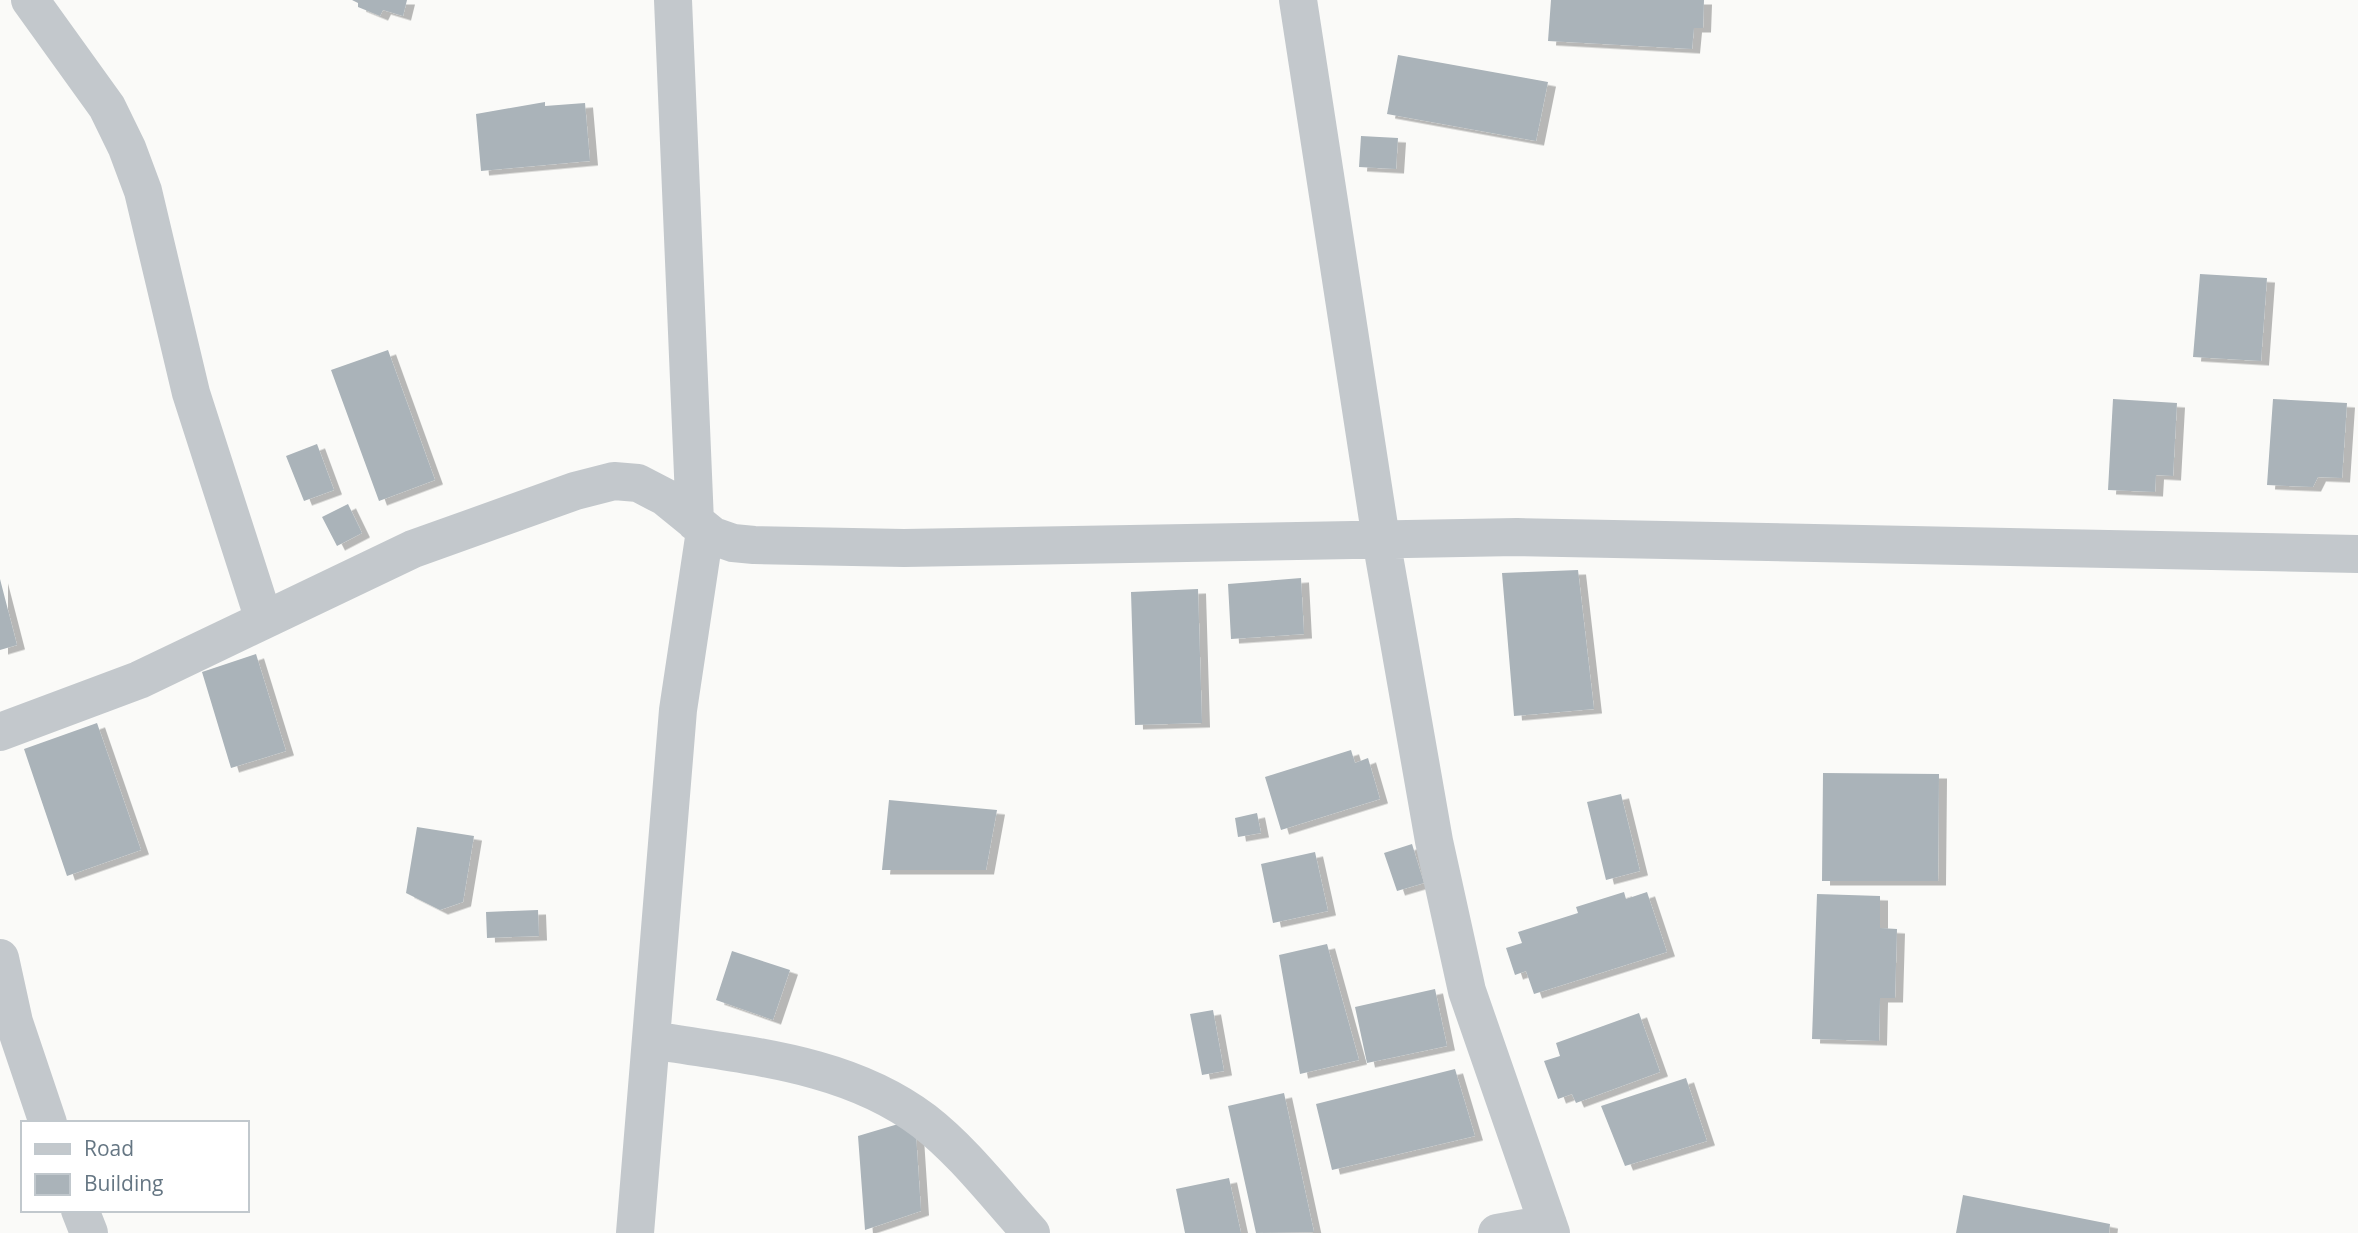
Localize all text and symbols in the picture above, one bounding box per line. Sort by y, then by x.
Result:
legend [21,1121,248,1212]
text: Road [84,1134,134,1162]
text: Building [84,1169,163,1197]

